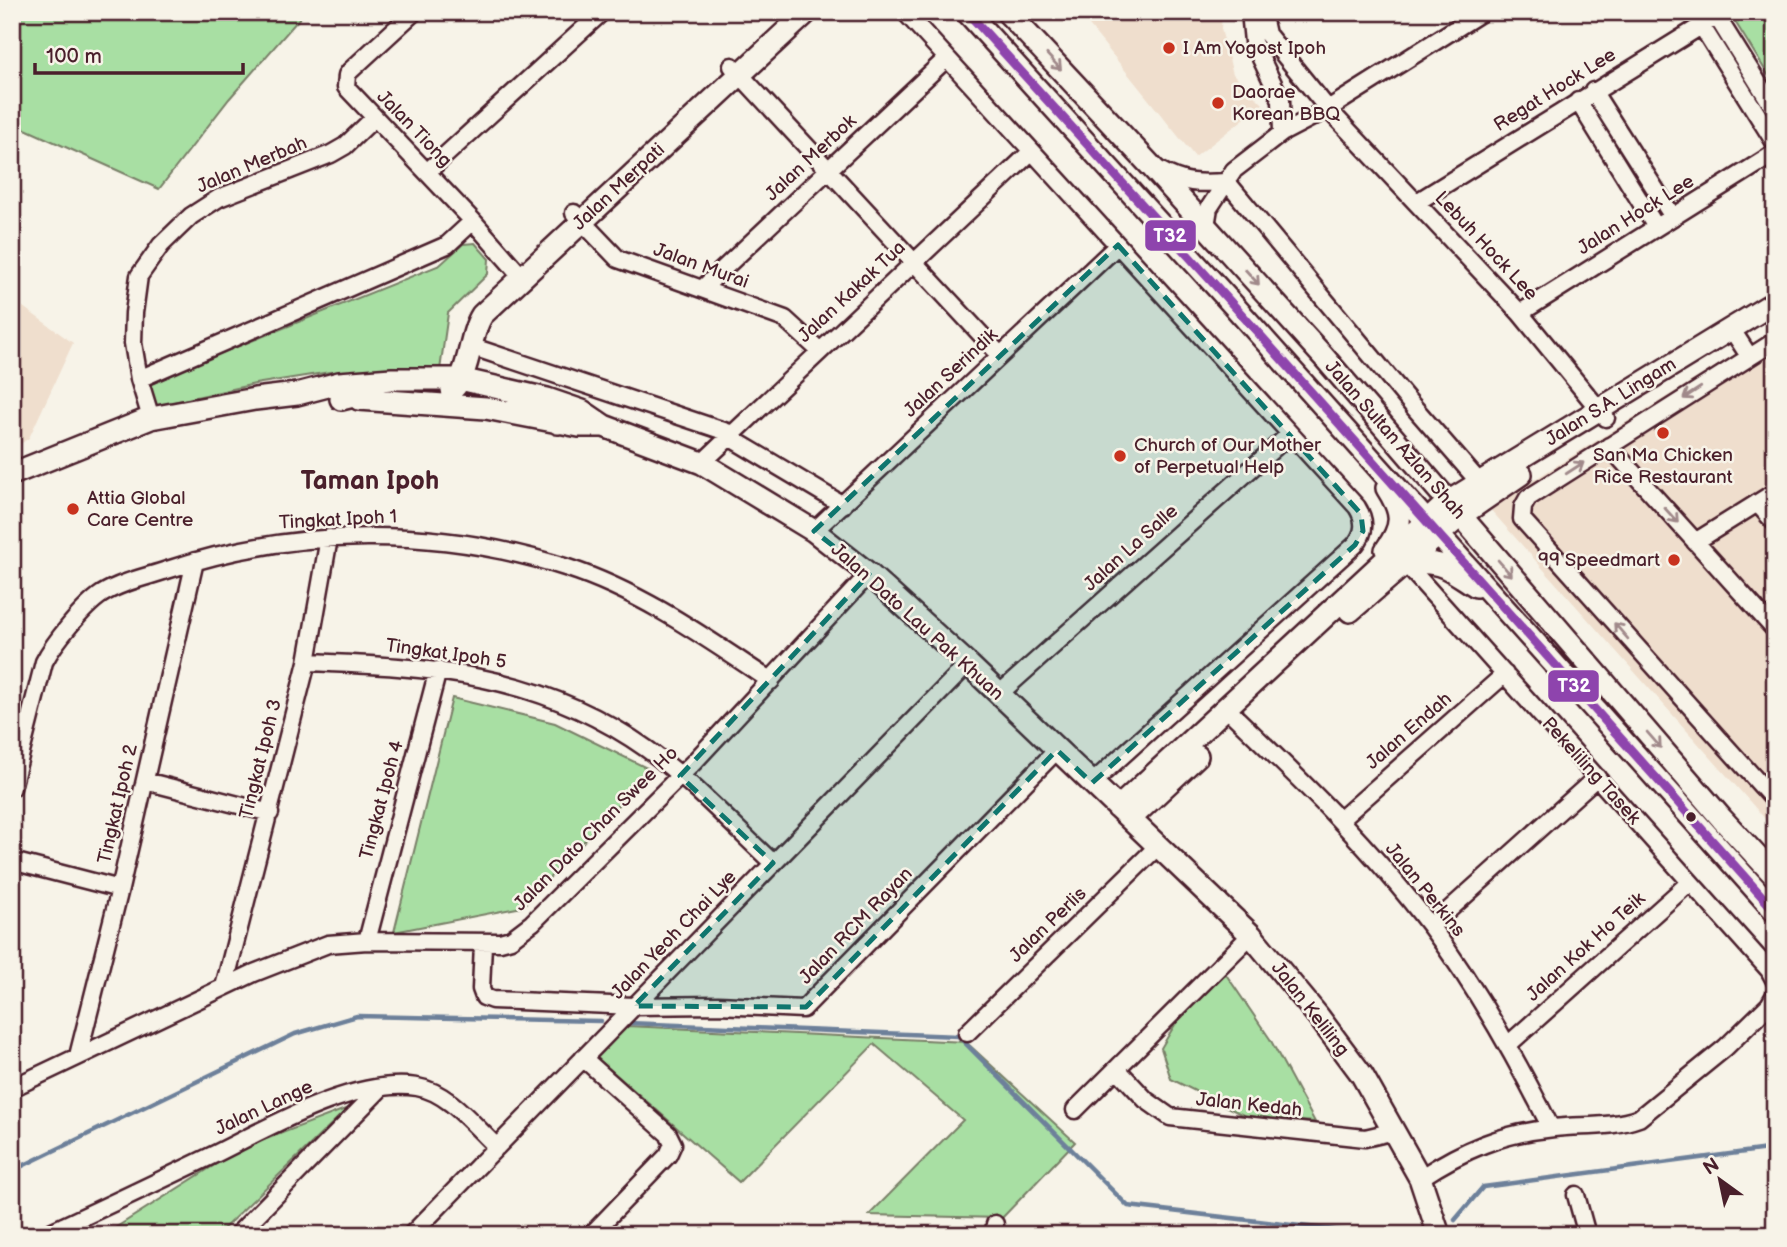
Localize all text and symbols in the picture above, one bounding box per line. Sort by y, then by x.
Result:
scale bar [35,32,243,76]
place label: I Am Yogost Ipoh [1183,37,1326,60]
marker: I Am Yogost Ipoh [1161,40,1177,56]
street label: Regat Hock Lee [1490,43,1620,137]
text: 100 m [46,44,102,69]
one-way arrow [1045,53,1062,70]
place label: Daorae Korean BBQ [1232,81,1340,126]
street label: Jalan Tiong [372,86,456,172]
marker: Daorae Korean BBQ [1210,95,1226,111]
street label: Jalan Merbok [761,109,862,206]
street label: Jalan Merbah [193,131,311,199]
street label: Jalan Merpati [568,138,670,236]
street label: Jalan Hock Lee [1573,170,1699,260]
street label: Lebuh Hock Lee [1430,187,1542,305]
line badge: T32 [1144,219,1197,252]
text: T32 [1153,225,1187,248]
street label: Jalan Kakak Tua [793,236,911,348]
street label: Jalan Murai [650,238,752,294]
one-way arrow [1244,268,1260,286]
street label: Jalan Serindik [899,323,1003,422]
street label: Jalan S.A. Lingam [1542,353,1680,451]
street label: Jalan Sultan Azlan Shah [1320,356,1470,524]
one-way arrow [1682,387,1702,401]
marker: San Ma Chicken Rice Restaurant [1655,425,1671,441]
place label: Church of Our Mother of Perpetual Help [1134,434,1322,479]
place label: San Ma Chicken Rice Restaurant [1593,444,1733,489]
marker: Church of Our Mother of Perpetual Help [1112,448,1128,464]
one-way arrow [1565,460,1584,475]
district label: Taman Ipoh [301,466,439,497]
place label: Attia Global Care Centre [87,487,193,532]
street label: Jalan La Salle [1079,500,1183,596]
marker: Attia Global Care Centre [65,501,81,517]
street label: Tingkat Ipoh 1 [278,505,398,535]
one-way arrow [1663,506,1679,524]
street label: Jalan Dato Lau Pak Khuan [826,538,1008,706]
place label: 99 Speedmart [1538,549,1660,572]
marker: 99 Speedmart [1666,552,1682,568]
one-way arrow [1497,559,1513,577]
one-way arrow [1613,623,1630,640]
street label: Tingkat Ipoh 5 [384,634,508,674]
line badge: T32 [1547,669,1600,703]
text: T32 [1557,675,1591,698]
street label: Jalan Endah [1361,687,1457,775]
street label: Tingkat Ipoh 3 [235,697,287,821]
street label: Pekeliling Tasek [1537,713,1646,830]
one-way arrow [1646,731,1662,749]
street label: Tingkat Ipoh 4 [355,737,409,862]
street label: Tingkat Ipoh 2 [93,741,143,866]
street label: Jalan Dato Chan Swee Ho [509,742,683,916]
unlabelled marker [1684,810,1698,824]
street label: Jalan Perkins [1380,838,1470,942]
street label: Jalan RCM Rayan [794,863,918,989]
street label: Jalan Yeoh Chai Lye [607,866,741,1004]
street label: Jalan Perlis [1005,883,1091,967]
street label: Jalan Kok Ho Teik [1522,887,1651,1006]
street label: Jalan Keliling [1266,957,1354,1061]
street label: Jalan Lange [212,1075,316,1141]
street label: Jalan Kedah [1195,1088,1303,1122]
north arrow [1686,1146,1756,1216]
text: N [1699,1153,1724,1181]

